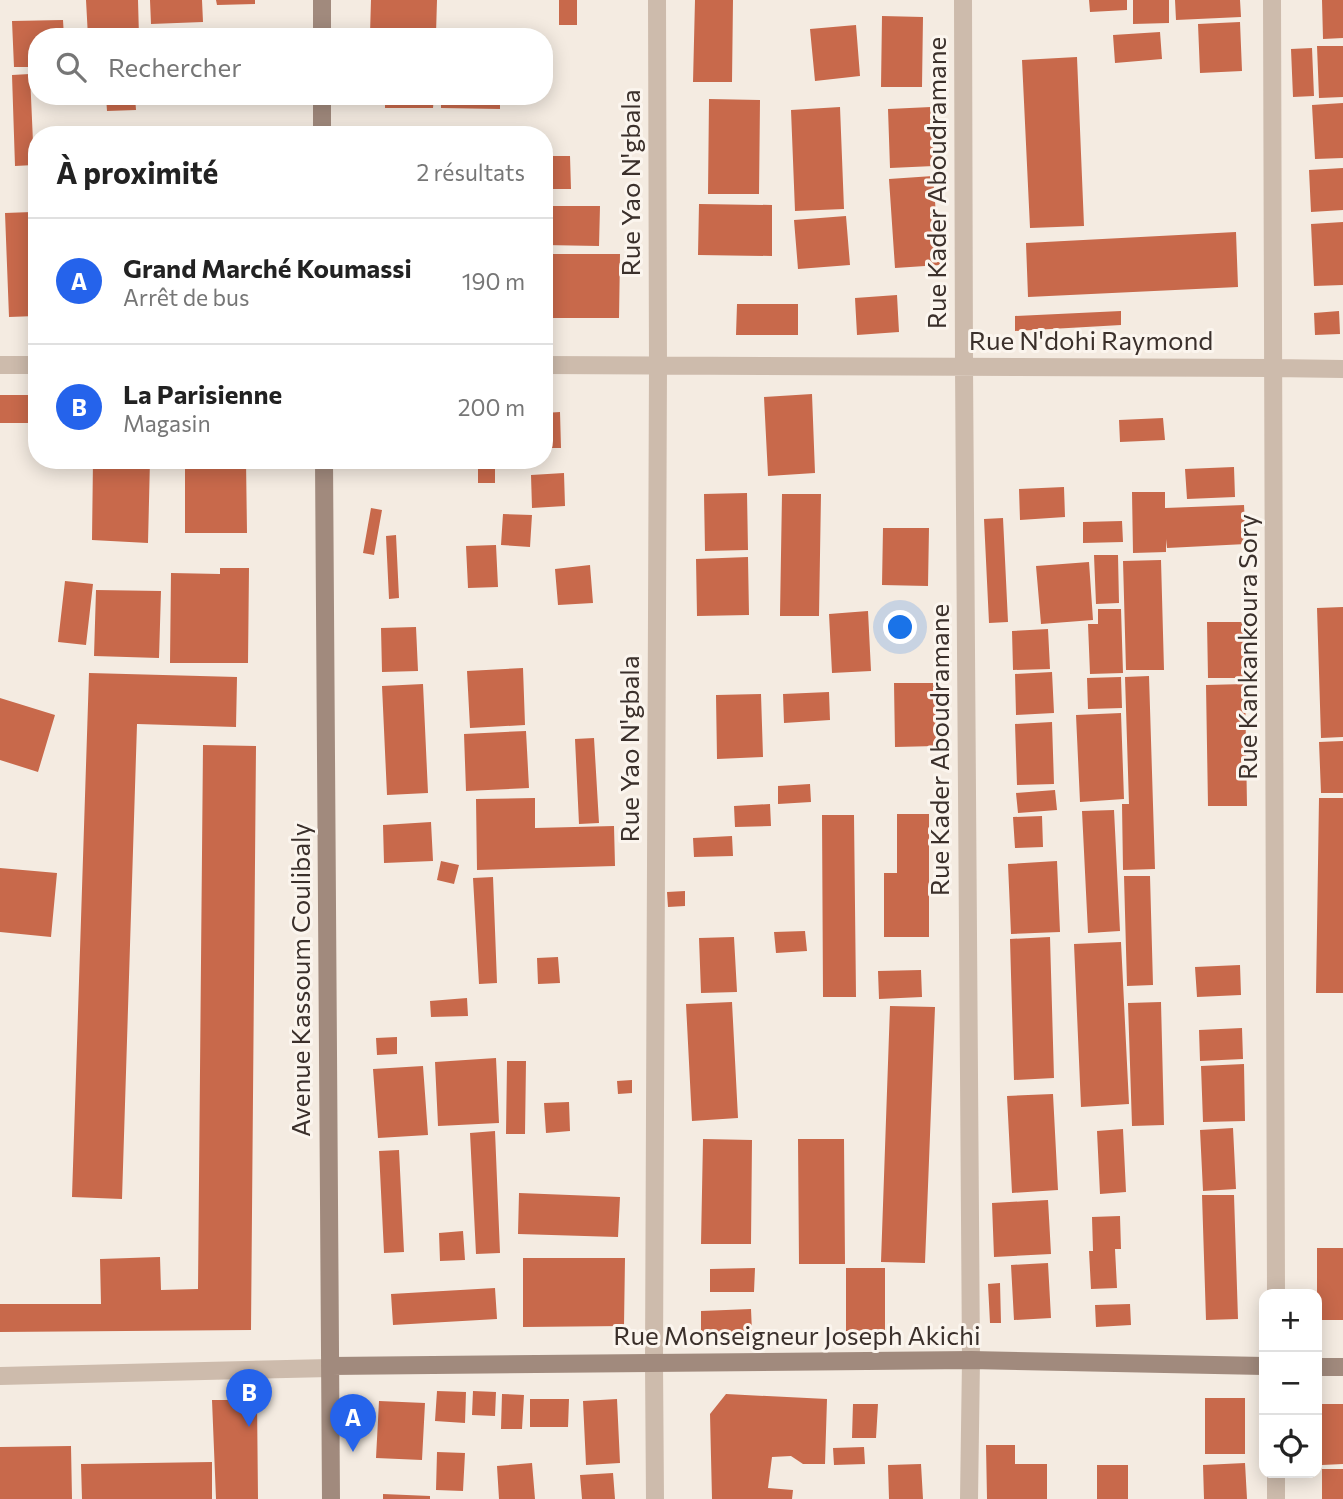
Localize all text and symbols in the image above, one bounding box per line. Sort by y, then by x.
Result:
search box [28,28,553,105]
street label: Rue Kader Aboudramane [920,37,951,329]
icon: search [52,48,90,86]
text: Rechercher [108,51,242,82]
street label: Rue Yao N'gbala [614,89,645,277]
text: À proximité [56,153,218,190]
text: 2 résultats [416,158,525,186]
text: Grand Marché Koumassi [123,252,412,283]
text: A [71,267,87,295]
text: 190 m [462,267,525,295]
text: Arrêt de bus [123,283,249,311]
street label: Rue N'dohi Raymond [969,324,1213,355]
text: La Parisienne [123,378,282,409]
text: B [71,393,87,421]
text: 200 m [458,393,525,421]
text: Magasin [123,409,211,437]
street label: Rue Kankankoura Sory [1231,514,1262,780]
street label: Rue Kader Aboudramane [923,604,954,896]
your location [883,610,917,644]
street label: Rue Yao N'gbala [613,655,644,843]
street label: Avenue Kassoum Coulibaly [284,823,315,1137]
map controls [1259,1289,1322,1478]
button: + [1259,1289,1322,1352]
street label: Rue Monseigneur Joseph Akichi [613,1319,981,1350]
button: − [1259,1352,1322,1415]
pin: B [226,1369,272,1427]
pin: A [330,1394,376,1452]
button: locate [1259,1415,1322,1478]

